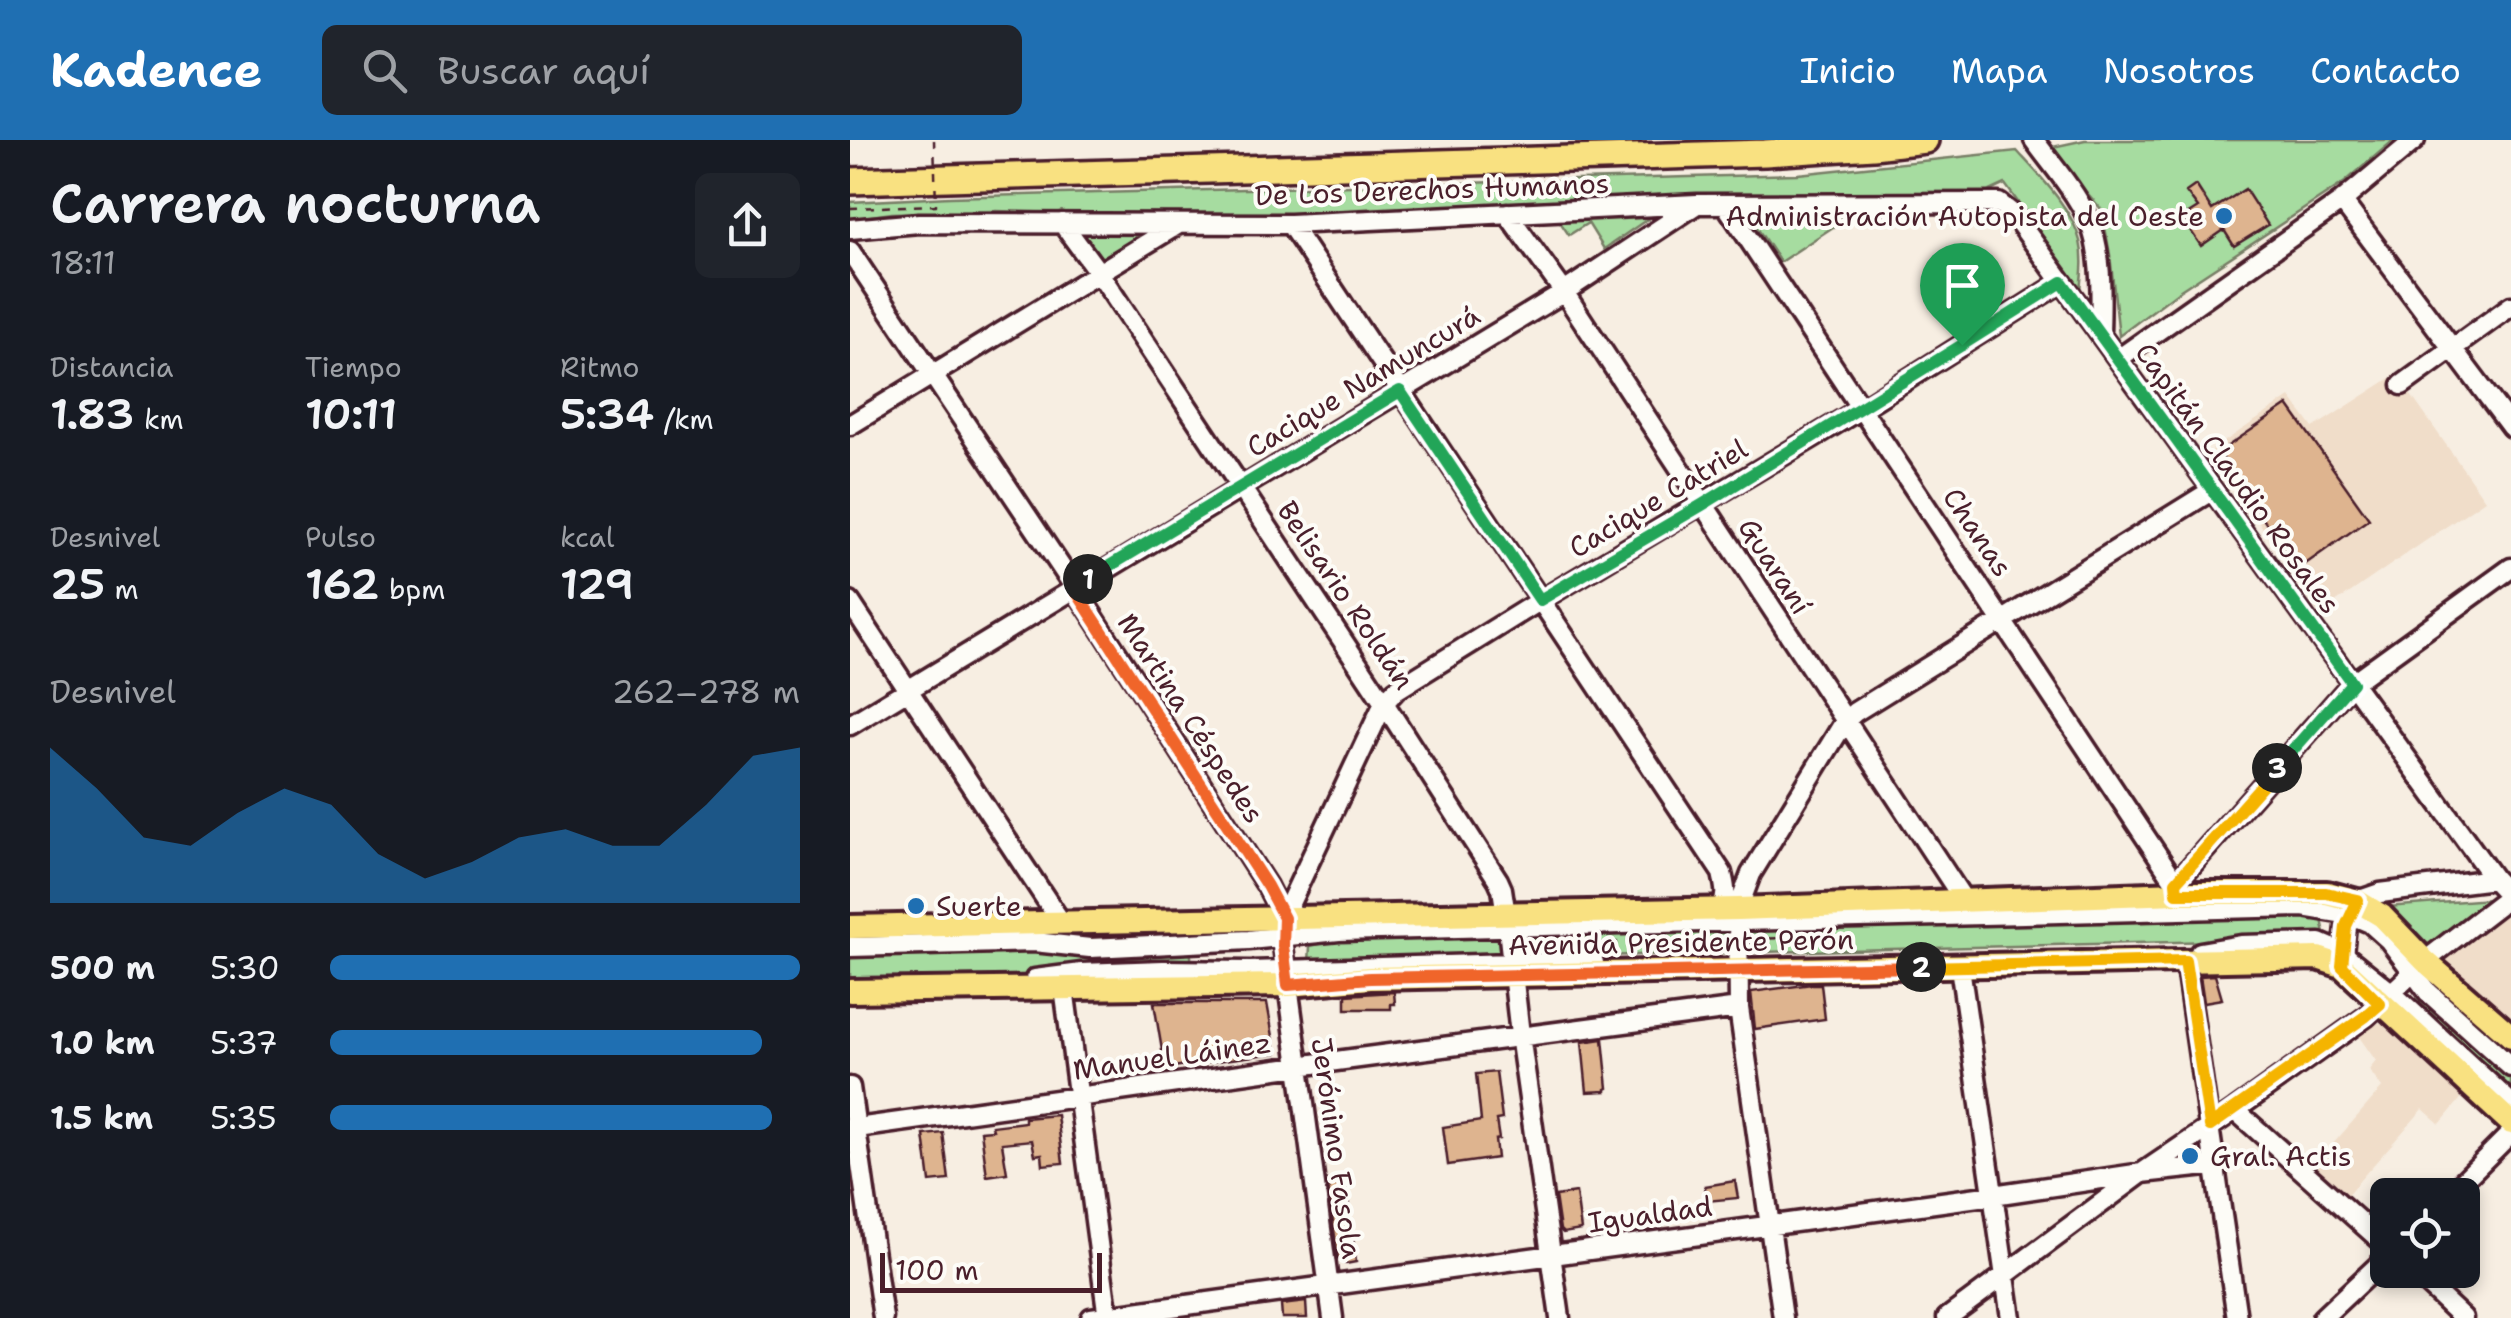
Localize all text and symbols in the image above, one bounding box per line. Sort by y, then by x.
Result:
search box [322,25,1022,115]
text: Kadence [50,38,262,102]
icon: search [357,43,412,98]
text: Buscar aquí [437,45,650,96]
text: Inicio [1800,47,1896,94]
text: Mapa [1951,47,2048,94]
text: Nosotros [2103,47,2255,94]
text: Contacto [2310,47,2461,94]
street label: De Los Derechos Humanos [1254,164,1610,214]
text: Carrera nocturna [50,166,541,240]
button: share [695,173,800,278]
place label: Administración Autopista del Oeste [1726,197,2204,235]
marker: Administración Autopista del Oeste [2213,205,2235,227]
text: 18:11 [50,241,116,284]
pin [1920,243,2005,346]
icon: arrive [1935,258,1990,313]
street label: Cacique Namuncurá [1239,296,1487,466]
street label: Capitán Claudio Rosales [2127,335,2349,621]
text: Distancia [50,348,173,386]
text: Tiempo [305,348,402,386]
text: Ritmo [560,348,640,386]
text: 1.83 [50,386,134,442]
text: 10:11 [305,386,397,442]
text: 5:34 [560,386,654,442]
text: km [134,400,184,438]
text: /km [654,400,714,438]
street label: Cacique Catriel [1562,429,1755,566]
street label: Chanas [1934,480,2022,584]
street label: Belisario Roldán [1269,493,1423,697]
street label: Guaraní [1730,510,1820,622]
text: Desnivel [50,518,160,556]
text: Pulso [305,518,376,556]
text: kcal [560,518,614,556]
pin: 1 [1063,554,1113,604]
text: 25 [50,556,105,612]
text: 162 [305,556,379,612]
text: 129 [560,556,634,612]
text: 1 [1082,560,1094,598]
text: m [105,570,139,608]
text: bpm [379,570,445,608]
street label: Martina Céspedes [1109,606,1273,830]
text: Desnivel [50,670,176,713]
text: 262–278 m [612,670,800,713]
pin: 3 [2252,743,2302,793]
text: 3 [2267,749,2287,787]
place label: Suerte [936,887,1022,925]
marker: Suerte [905,895,927,917]
street label: Avenida Presidente Perón [1508,920,1854,964]
pin: 2 [1896,942,1946,992]
text: 500 m [50,946,155,989]
text: 5:30 [210,946,280,989]
text: 2 [1911,948,1931,986]
text: 1.0 km [50,1021,155,1064]
text: 5:37 [210,1021,278,1064]
street label: Manuel Láinez [1070,1023,1274,1089]
street label: Jerónimo Fasola [1303,1035,1371,1261]
text: 1.5 km [50,1096,153,1139]
text: 5:35 [210,1096,277,1139]
place label: Gral. Actis [2210,1137,2352,1175]
marker: Gral. Actis [2179,1145,2201,1167]
map controls [2370,1178,2480,1288]
button: locate [2370,1178,2480,1288]
street label: Igualdad [1585,1186,1715,1242]
scale bar [880,1248,1102,1292]
text: 100 m [895,1251,979,1289]

